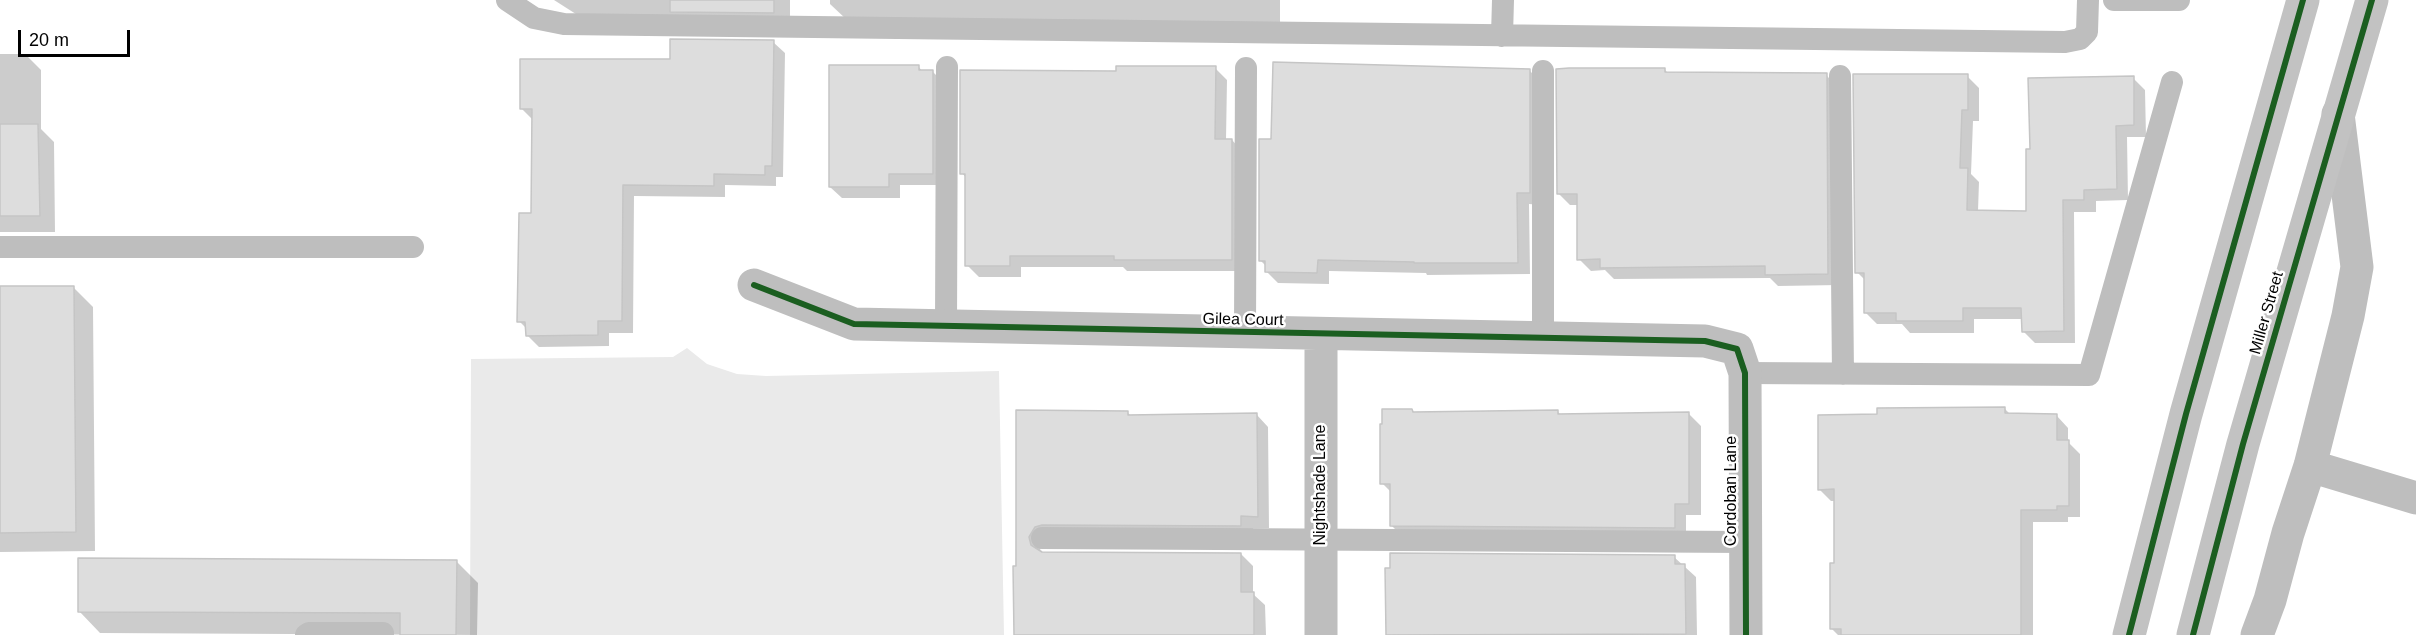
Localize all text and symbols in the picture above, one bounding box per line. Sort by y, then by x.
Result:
scale bar [21,18,134,56]
text: 20 m [29,30,69,50]
street label: Miller Street [2246,269,2288,357]
street label: Gilea Court [1202,310,1284,330]
street label: Nightshade Lane [1311,425,1331,545]
street label: Cordoban Lane [1722,436,1742,546]

